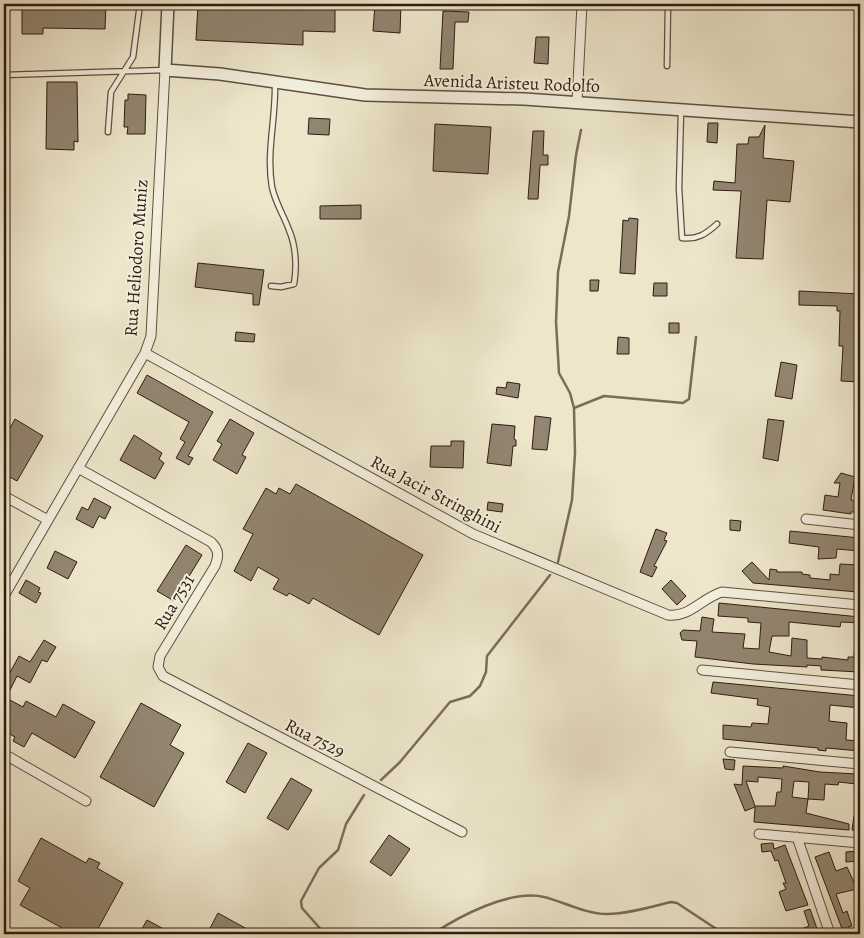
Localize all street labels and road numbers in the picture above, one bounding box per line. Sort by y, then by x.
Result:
street label: Avenida Aristeu Rodolfo [423,68,600,98]
street label: Rua Heliodoro Muniz [119,179,153,337]
street label: Rua Jacir Stringhini [366,449,506,539]
street label: Rua 7531 [148,570,200,634]
street label: Rua 7529 [281,713,349,763]

